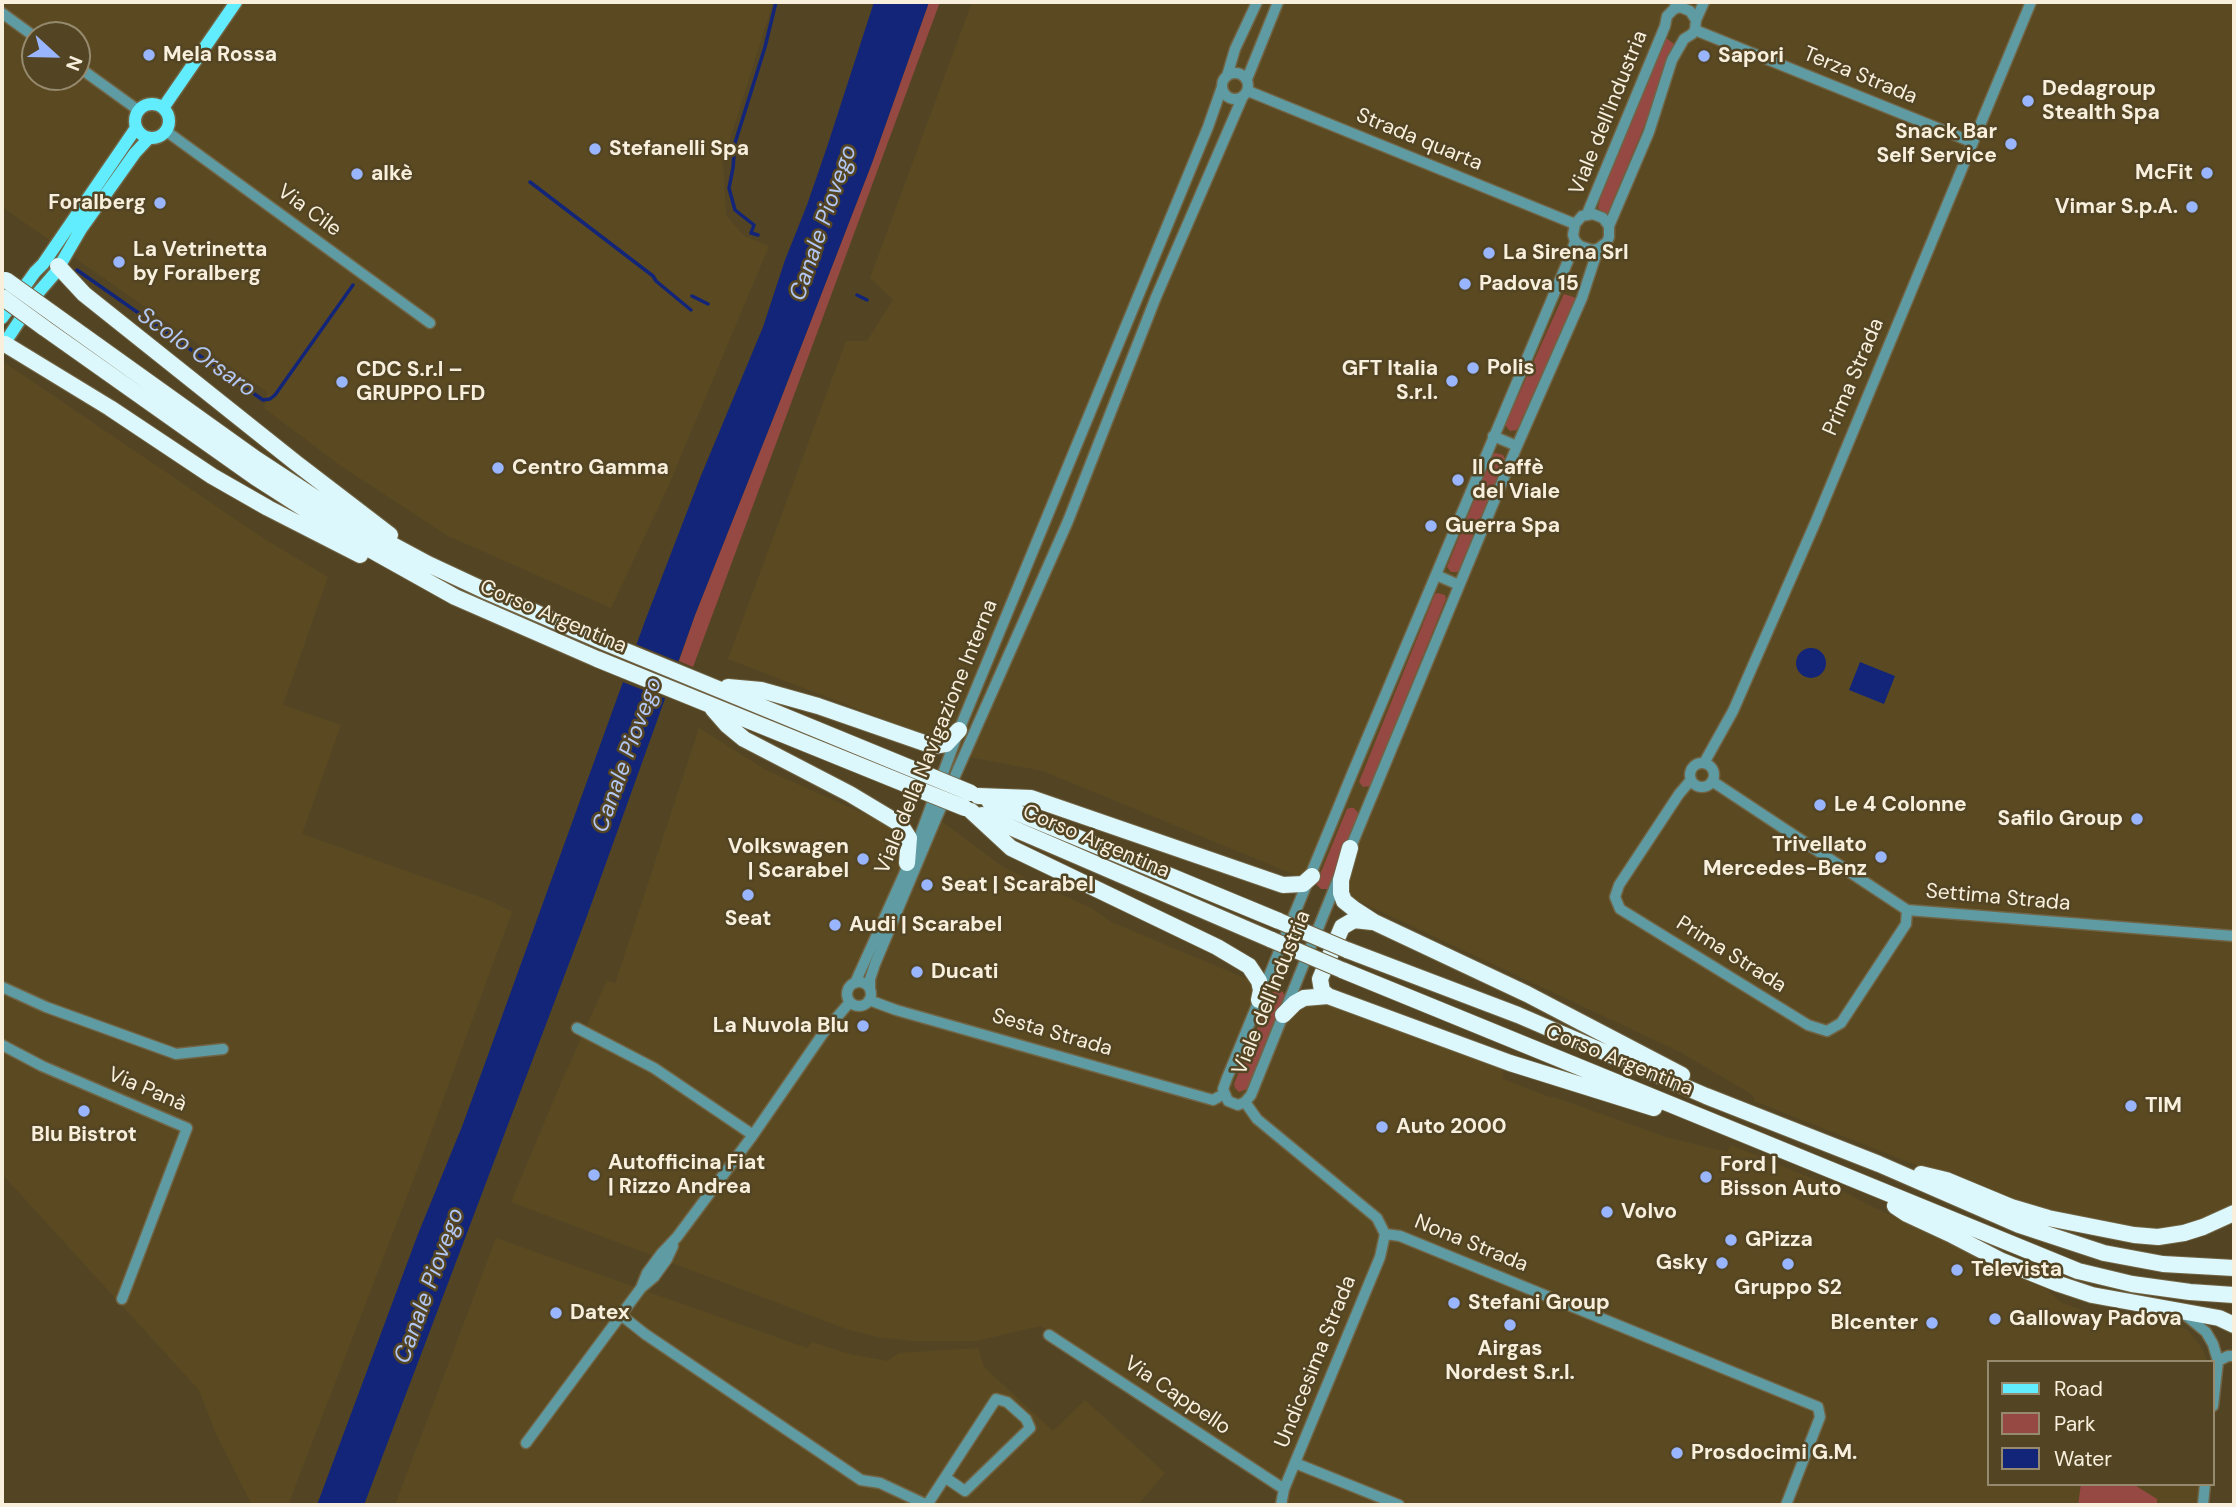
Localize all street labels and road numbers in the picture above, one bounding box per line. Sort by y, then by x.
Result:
street label: Viale dell'Industria [1564,27,1654,199]
street label: Terza Strada [1799,42,1921,110]
street label: Strada quarta [1352,103,1486,177]
street label: Via Cile [272,179,346,243]
street label: Prima Strada [1818,315,1890,439]
street label: Corso Argentina [476,575,630,659]
street label: Viale della Navigazione Interna [870,596,1004,878]
street label: Corso Argentina [1019,800,1173,884]
street label: Settima Strada [1925,879,2071,917]
street label: Viale dell'Industria [1227,907,1317,1079]
street label: Prima Strada [1671,911,1791,999]
street label: Sesta Strada [989,1004,1115,1062]
street label: Corso Argentina [1541,1020,1697,1102]
street label: Via Panà [104,1062,190,1118]
street label: Nona Strada [1411,1210,1531,1278]
street label: Undicesima Strada [1270,1272,1362,1452]
street label: Via Cappello [1119,1351,1235,1441]

